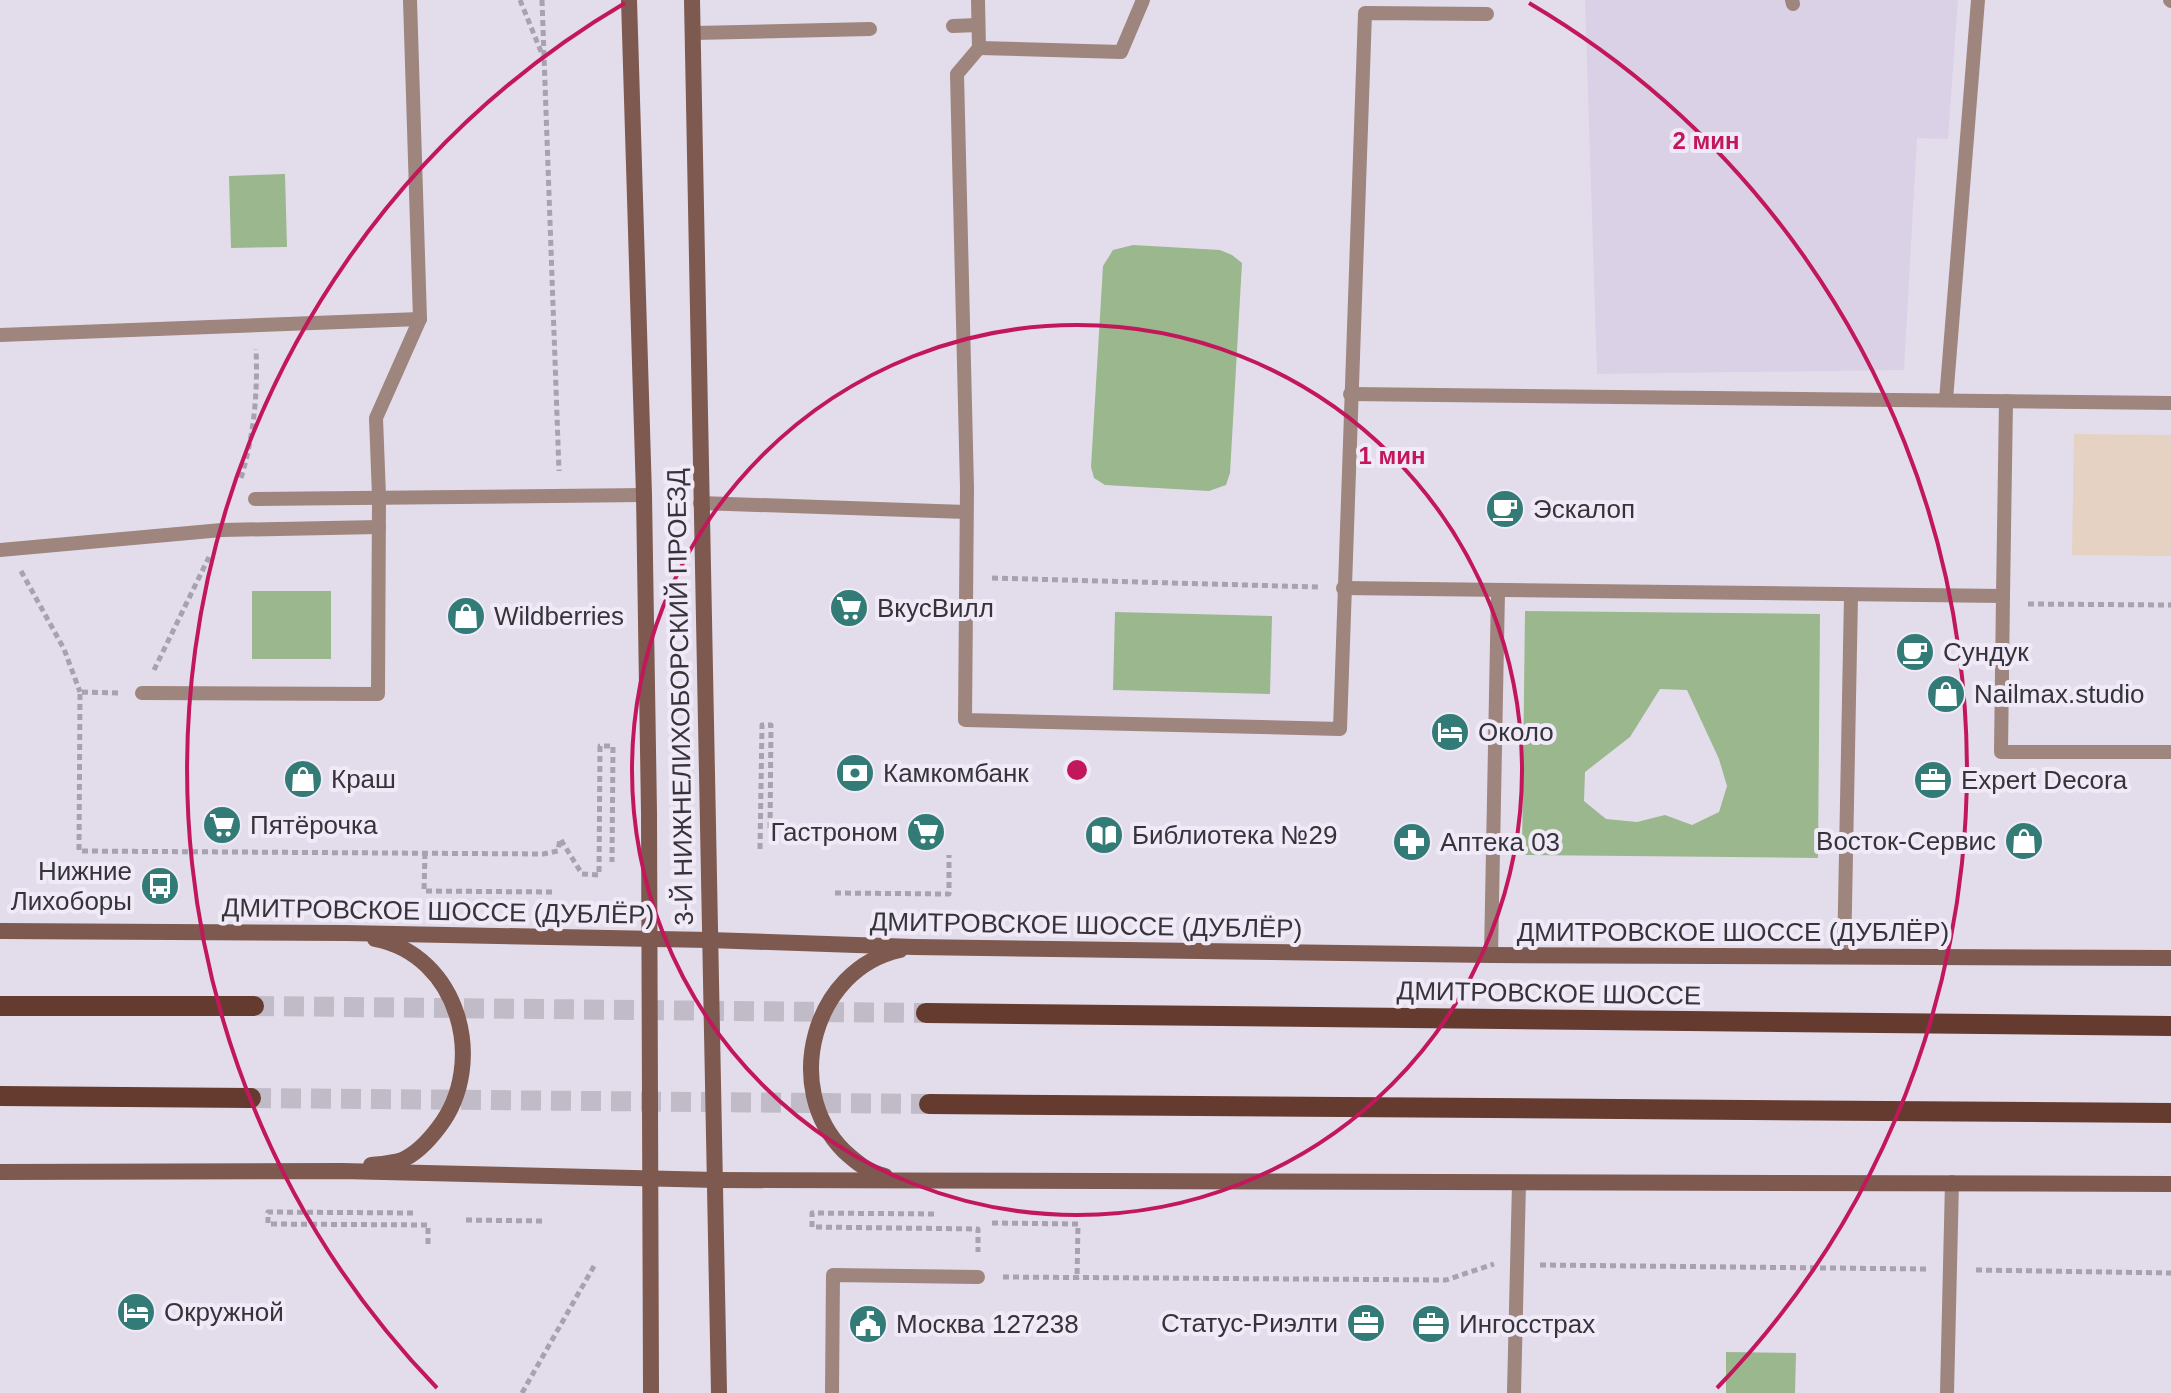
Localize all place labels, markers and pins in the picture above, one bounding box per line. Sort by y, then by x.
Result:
cafe icon: Эскалоп [1484,488,1526,530]
place label: Эскалоп [1533,494,1635,524]
supermarket icon: ВкусВилл [828,587,870,629]
place label: ВкусВилл [877,593,994,623]
shop icon: Wildberries [445,595,487,637]
place label: Wildberries [494,601,624,631]
cafe icon: Сундук [1894,631,1936,673]
place label: Сундук [1943,637,2029,667]
shop icon: Nailmax.studio [1925,673,1967,715]
place label: Nailmax.studio [1974,679,2145,709]
hotel icon: Около [1429,711,1471,753]
place label: Около [1478,717,1554,747]
bank icon: Камкомбанк [834,752,876,794]
centre of rings [1063,756,1091,784]
shop icon: Краш [282,758,324,800]
place label: Камкомбанк [883,758,1029,788]
office icon: Expert Decora [1912,759,1954,801]
place label: Краш [331,764,396,794]
place label: Expert Decora [1961,765,2128,795]
supermarket icon: Пятёрочка [201,804,243,846]
place label: Пятёрочка [250,810,378,840]
supermarket icon: Гастроном [905,811,947,853]
library icon: Библиотека №29 [1083,814,1125,856]
place label: Гастроном [770,817,898,847]
place label: Библиотека №29 [1132,820,1337,850]
shop icon: Восток-Сервис [2003,820,2045,862]
pharmacy icon: Аптека 03 [1391,821,1433,863]
place label: Восток-Сервис [1816,826,1996,856]
place label: Аптека 03 [1440,827,1560,857]
place label: Нижние Лихоборы [11,856,132,916]
bus stop icon: Нижние Лихоборы [139,865,181,907]
hotel icon: Окружной [115,1291,157,1333]
place label: Окружной [164,1297,284,1327]
office icon: Статус-Риэлти [1345,1302,1387,1344]
public building icon: Москва 127238 [847,1303,889,1345]
office icon: Ингосстрах [1410,1303,1452,1345]
place label: Статус-Риэлти [1161,1308,1338,1338]
place label: Москва 127238 [896,1309,1079,1339]
place label: Ингосстрах [1459,1309,1595,1339]

